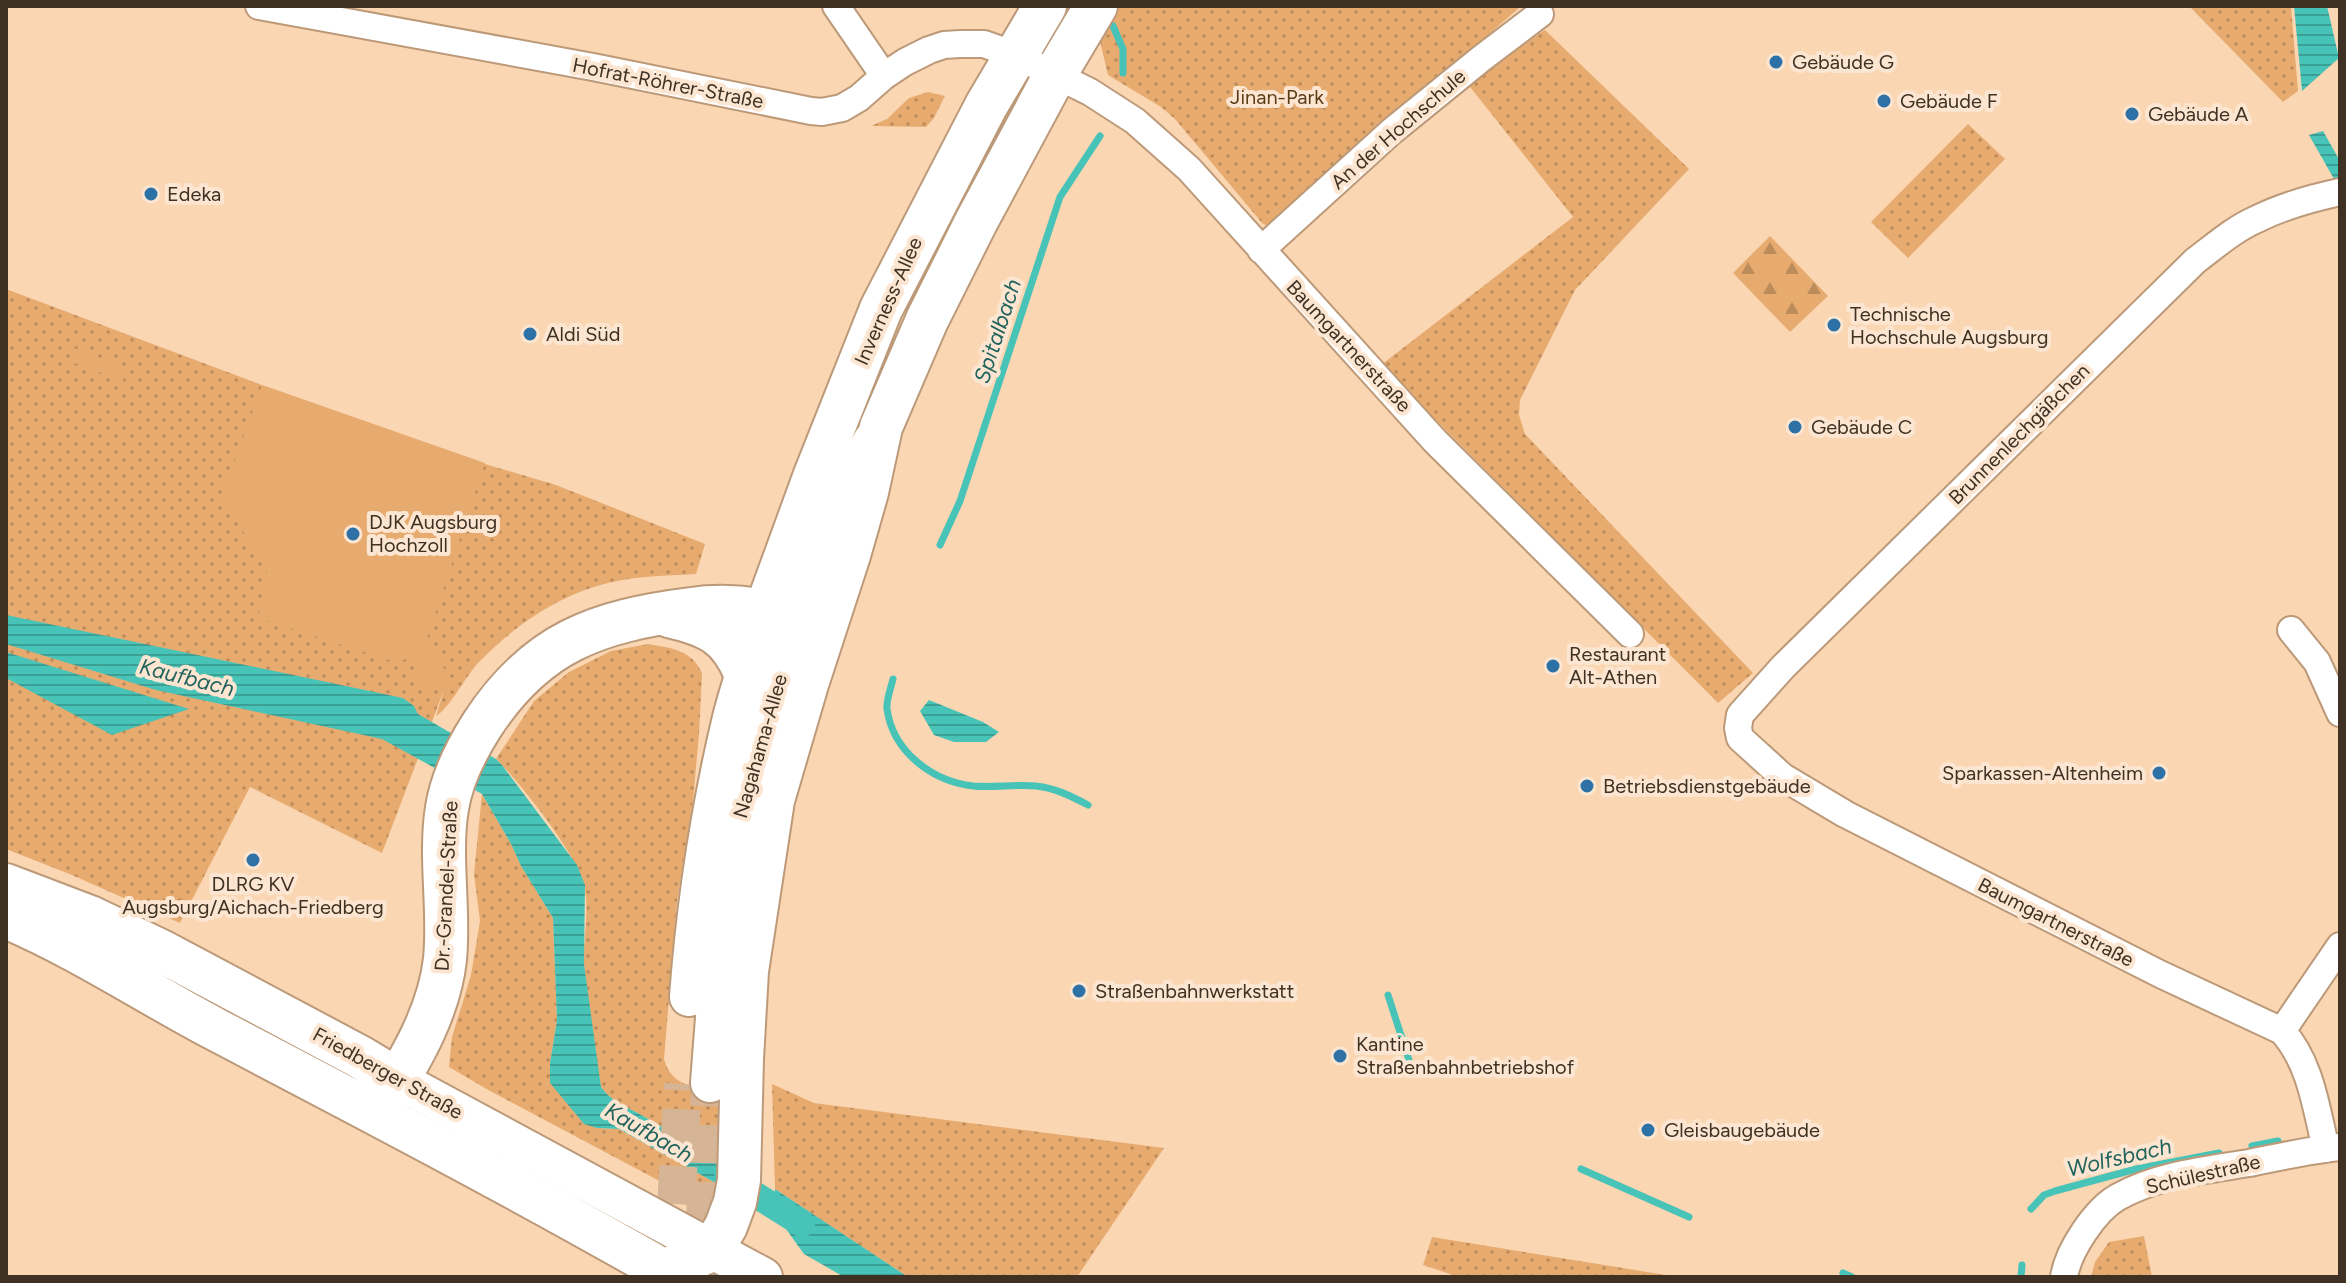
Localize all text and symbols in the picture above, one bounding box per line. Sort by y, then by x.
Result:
place label: Gebäude G [1792,50,1894,74]
street label: Hofrat-Röhrer-Straße [571,53,766,113]
marker: Gebäude G [1767,53,1785,71]
street label: An der Hochschule [1326,64,1470,194]
park label: Jinan-Park [1230,85,1324,109]
place label: Gebäude F [1900,89,1998,113]
marker: Gebäude F [1875,92,1893,110]
place label: Gebäude A [2148,102,2249,126]
marker: Gebäude A [2123,105,2141,123]
place label: Edeka [167,182,221,206]
marker: Edeka [142,185,160,203]
street label: Inverness-Allee [849,233,927,369]
street label: Baumgartnerstraße [1282,275,1416,417]
water label: Spitalbach [968,276,1027,387]
place label: Technische Hochschule Augsburg [1850,302,2048,349]
marker: Technische Hochschule Augsburg [1825,316,1843,334]
place label: Aldi Süd [546,322,620,346]
marker: Aldi Süd [521,325,539,343]
street label: Brunnenlechgäßchen [1944,359,2094,509]
place label: Gebäude C [1811,415,1912,439]
marker: Gebäude C [1786,418,1804,436]
place label: DJK Augsburg Hochzoll [369,510,497,557]
marker: DJK Augsburg Hochzoll [344,525,362,543]
place label: Restaurant Alt-Athen [1569,642,1666,689]
water label: Kaufbach [137,653,237,702]
marker: Restaurant Alt-Athen [1544,657,1562,675]
street label: Nagahama-Allee [728,671,792,821]
place label: Sparkassen-Altenheim [1942,761,2143,785]
marker: Sparkassen-Altenheim [2150,764,2168,782]
place label: Betriebsdienstgebäude [1603,774,1811,798]
marker: Betriebsdienstgebäude [1578,777,1596,795]
street label: Dr.-Grandel-Straße [430,800,462,972]
marker: DLRG KV Augsburg/Aichach-Friedberg [244,851,262,869]
place label: DLRG KV Augsburg/Aichach-Friedberg [122,872,384,919]
street label: Baumgartnerstraße [1974,872,2138,972]
place label: Straßenbahnwerkstatt [1095,979,1294,1003]
marker: Straßenbahnwerkstatt [1070,982,1088,1000]
street label: Friedberger Straße [309,1022,467,1124]
place label: Kantine Straßenbahnbetriebshof [1356,1032,1575,1079]
marker: Kantine Straßenbahnbetriebshof [1331,1047,1349,1065]
water label: Kaufbach [600,1097,697,1168]
place label: Gleisbaugebäude [1664,1118,1820,1142]
marker: Gleisbaugebäude [1639,1121,1657,1139]
water label: Wolfsbach [2064,1132,2174,1183]
street label: Schülestraße [2143,1149,2263,1199]

